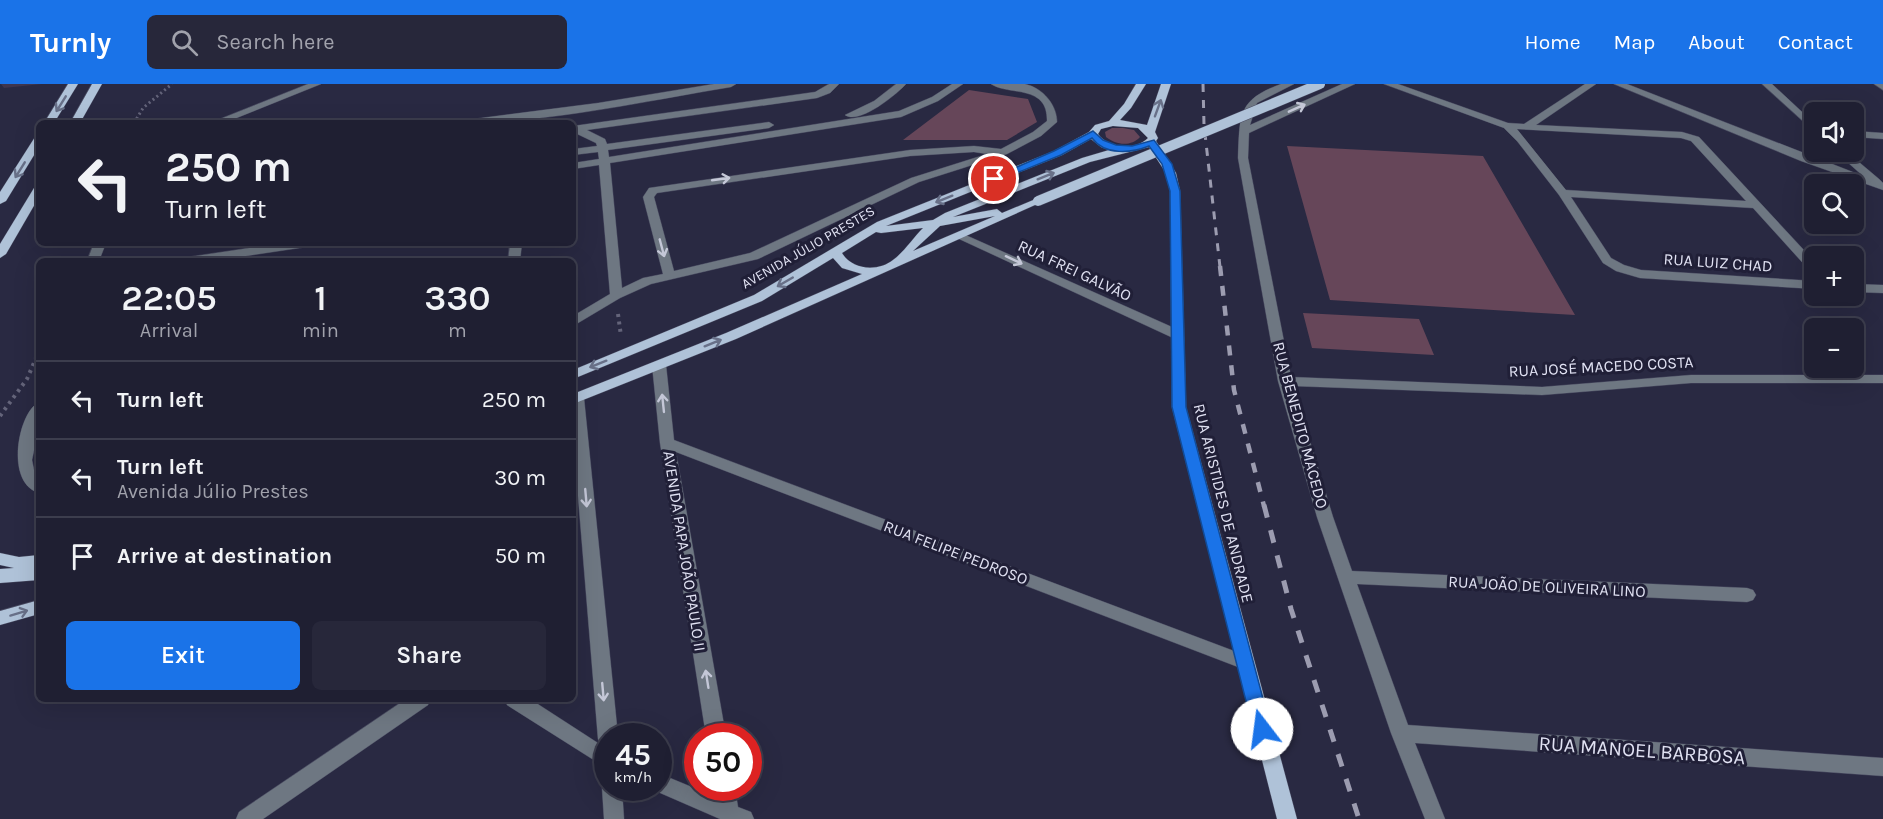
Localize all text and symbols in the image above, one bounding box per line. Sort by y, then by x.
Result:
search box [147,15,567,69]
text: Turnly [30,26,111,59]
icon: search [168,26,201,59]
text: Search here [216,29,335,55]
text: Home [1525,30,1581,54]
text: Map [1614,30,1655,54]
text: About [1688,30,1745,54]
text: Contact [1778,30,1853,54]
one-way arrow [54,95,67,112]
one-way arrow [1154,99,1165,118]
one-way arrow [1288,102,1306,113]
map controls [1804,102,1864,378]
button: sound [1804,102,1864,162]
text: 250 m [165,142,292,192]
icon: left [66,144,144,222]
pin [968,153,1019,204]
one-way arrow [13,161,25,178]
icon: arrive [977,162,1010,195]
one-way arrow [1037,170,1055,181]
one-way arrow [711,173,730,184]
button: search [1804,174,1864,234]
text: Turn left [165,193,266,225]
one-way arrow [935,194,953,205]
street label: AVENIDA JÚLIO PRESTES [738,201,878,293]
street label: RUA FREI GALVÃO [1015,236,1135,305]
one-way arrow [657,239,669,258]
button: + [1804,246,1864,306]
street label: RUA LUIZ CHAD [1663,249,1773,276]
one-way arrow [1004,255,1022,267]
one-way arrow [777,276,794,288]
text: 22:05 [121,277,217,319]
text: 1 [314,277,327,319]
text: 330 [424,277,491,319]
button: − [1804,318,1864,378]
text: Arrival [140,319,198,342]
text: min [302,319,339,342]
text: m [448,319,467,342]
one-way arrow [704,337,722,348]
street label: RUA BENEDITO MACEDO [1269,340,1332,511]
street label: RUA JOSÉ MACEDO COSTA [1508,352,1694,381]
one-way arrow [589,359,608,370]
icon: left [66,384,99,417]
text: Turn left [117,387,204,413]
text: 250 m [482,387,546,413]
one-way arrow [657,394,668,414]
street label: RUA ARISTIDES DE ANDRADE [1190,402,1257,605]
street label: AVENIDA PAPA JOÃO PAULO II [659,449,710,653]
text: Turn left [117,454,204,480]
icon: left [66,462,99,495]
text: 30 m [494,465,546,491]
text: Avenida Júlio Prestes [117,480,309,503]
one-way arrow [581,487,592,507]
street label: RUA FELIPE PEDROSO [881,516,1031,589]
icon: arrive [66,540,99,573]
text: Arrive at destination [117,543,332,569]
text: 50 m [495,543,546,569]
street label: RUA JOÃO DE OLIVEIRA LINO [1448,572,1646,601]
one-way arrow [10,607,29,618]
button: Exit [66,621,300,690]
button: Share [312,621,546,690]
one-way arrow [701,669,712,689]
one-way arrow [598,682,609,702]
position arrow [1230,697,1294,761]
speed limit sign: 50 [684,723,762,801]
street label: RUA MANOEL BARBOSA [1538,732,1746,769]
text: 45 [615,737,651,773]
text: km/h [614,768,652,786]

